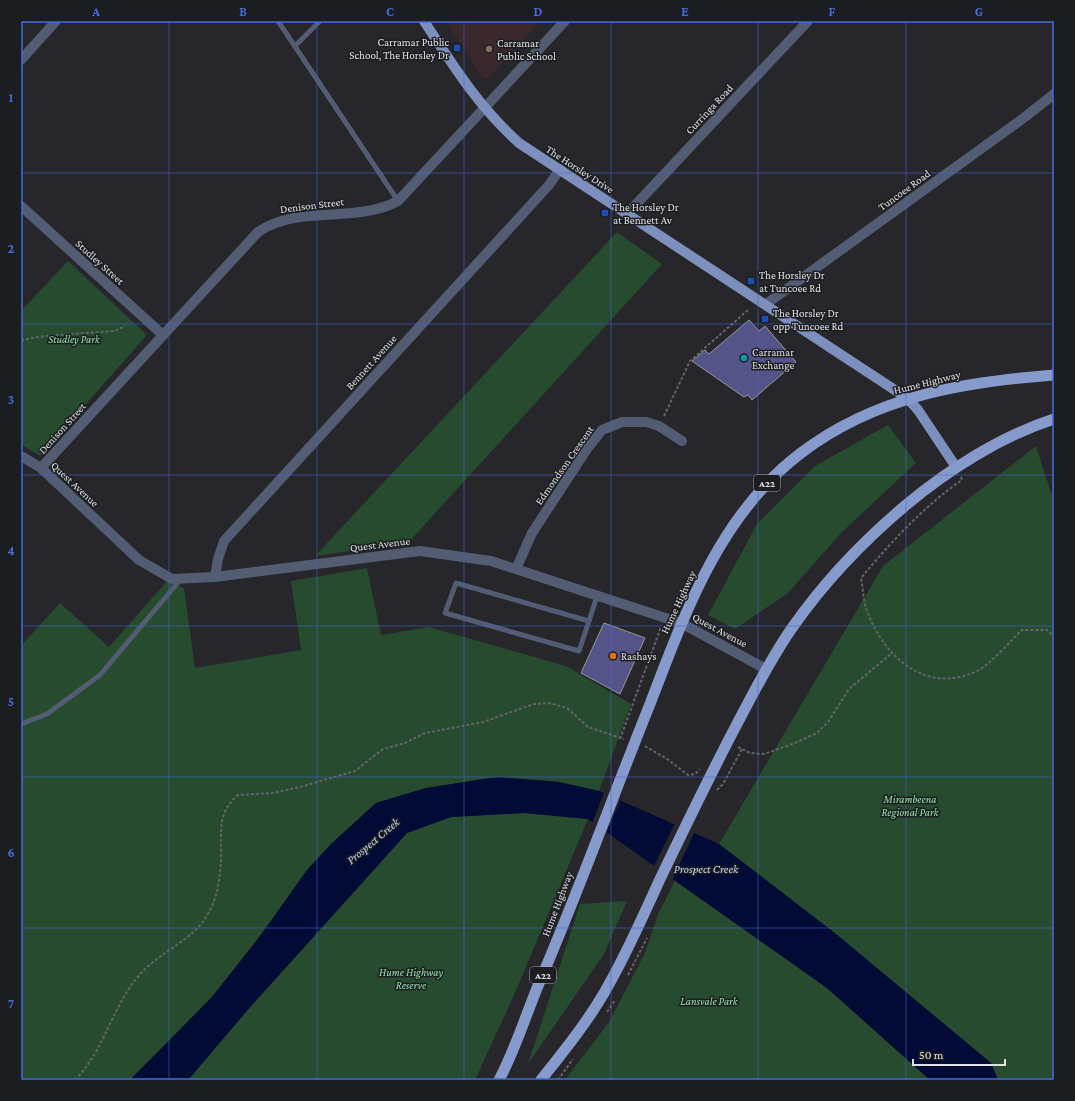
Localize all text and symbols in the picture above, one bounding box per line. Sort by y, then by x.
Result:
text: A [91,4,100,19]
text: B [239,4,247,19]
text: C [386,4,394,19]
text: D [534,4,543,19]
text: E [681,4,689,19]
text: F [829,4,836,19]
text: G [975,4,983,19]
place label: Carramar Public School, The Horsley Dr [349,36,449,62]
place label: Carramar Public School [497,37,556,62]
marker: Carramar Public School, The Horsley Dr [452,43,462,53]
marker: Carramar Public School [484,44,494,54]
street label: Curringa Road [683,81,736,137]
text: 1 [9,90,14,105]
street label: The Horsley Drive [543,143,616,196]
street label: Tuncoee Road [876,167,933,213]
street label: Denison Street [279,195,345,215]
place label: The Horsley Dr at Bennett Av [613,201,679,226]
marker: The Horsley Dr at Bennett Av [600,208,610,218]
street label: Studley Street [73,237,127,288]
text: 2 [8,241,15,256]
place label: The Horsley Dr at Tuncoee Rd [759,269,825,294]
marker: The Horsley Dr at Tuncoee Rd [746,276,756,286]
place label: The Horsley Dr opp Tuncoee Rd [773,307,843,333]
marker: The Horsley Dr opp Tuncoee Rd [760,314,770,324]
street label: Bennett Avenue [343,332,399,392]
park label: Studley Park [48,333,101,346]
place label: Carramar Exchange [752,346,794,372]
marker: Carramar Exchange [739,353,749,363]
street label: Hume Highway [892,368,963,397]
text: 3 [8,392,14,407]
street label: Denison Street [36,400,88,456]
street label: Edmondson Crescent [532,423,596,507]
street label: Quest Avenue [49,459,101,509]
road number: A22 [754,475,780,491]
street label: Quest Avenue [349,534,411,554]
text: 4 [7,543,15,558]
street label: Hume Highway [658,568,699,636]
street label: Quest Avenue [690,611,750,650]
place label: Rashays [621,650,657,663]
marker: Rashays [608,651,618,661]
text: 5 [8,694,14,709]
park label: Mirambeena Regional Park [881,793,940,819]
water label: Prospect Creek [344,814,403,867]
text: 6 [7,845,15,860]
water label: Prospect Creek [674,862,739,876]
street label: Hume Highway [539,869,576,938]
park label: Hume Highway Reserve [379,966,443,991]
road number: A22 [530,967,556,983]
park label: Lansvale Park [680,995,739,1007]
text: 7 [8,996,14,1011]
scale bar [913,1041,1005,1067]
text: 50 m [919,1048,944,1062]

